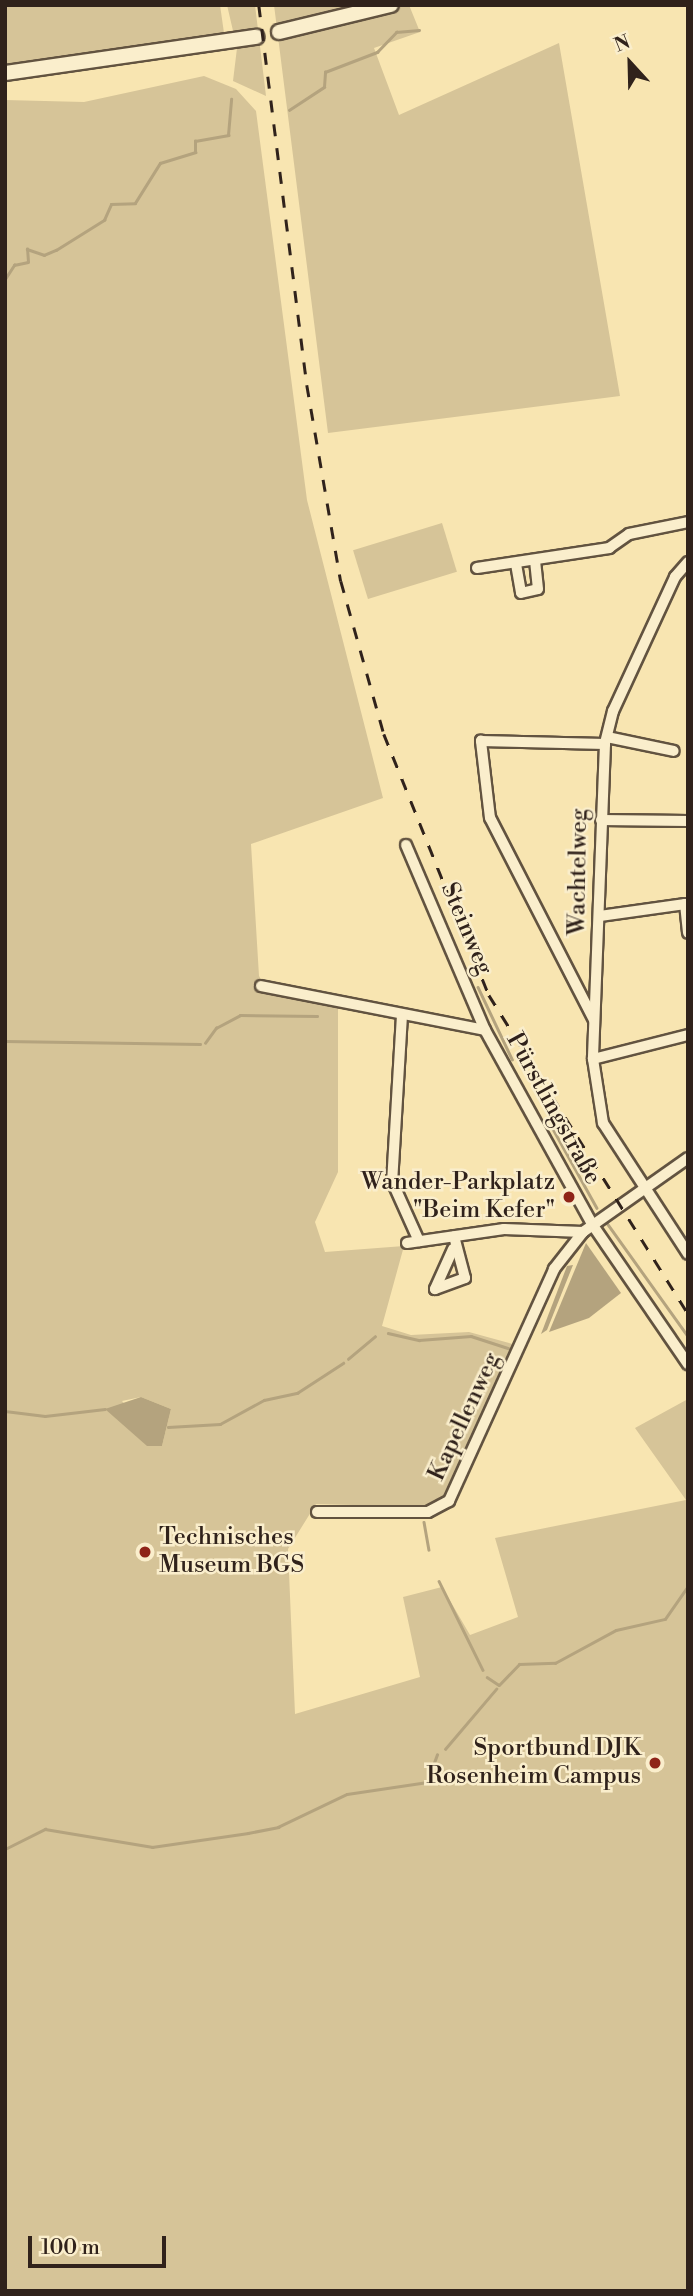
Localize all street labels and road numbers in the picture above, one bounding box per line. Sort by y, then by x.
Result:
street label: Wachtelweg [563,808,595,936]
street label: Steinweg [434,879,498,979]
street label: Pürstlingstraße [499,1028,607,1190]
street label: Kapellenweg [423,1348,507,1486]

